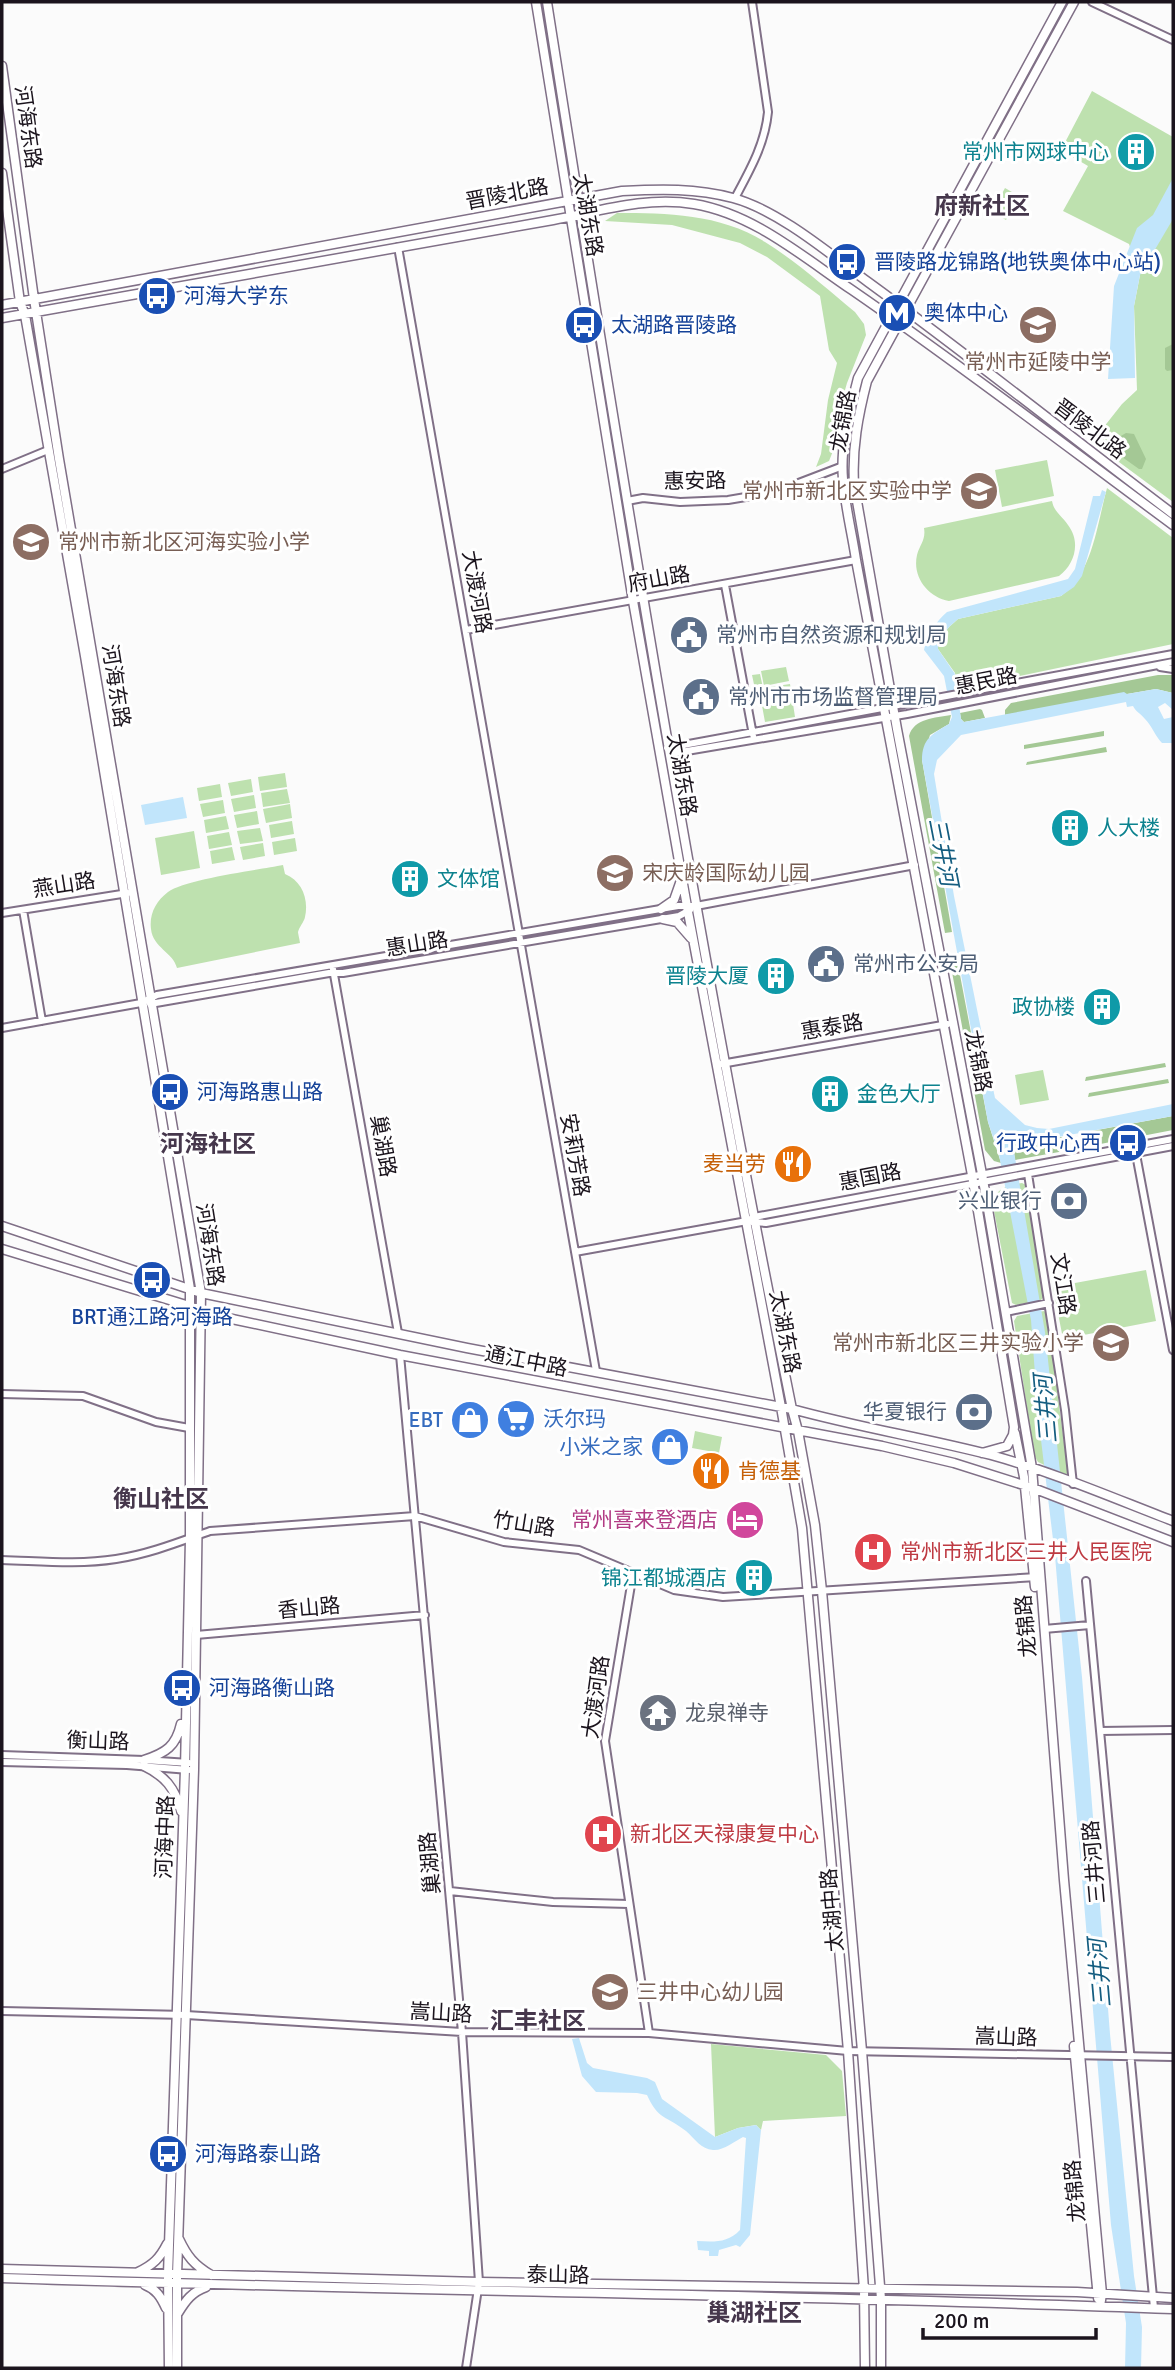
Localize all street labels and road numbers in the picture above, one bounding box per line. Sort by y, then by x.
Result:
street label: 河海东路 [9,84,47,170]
street label: 太湖东路 [568,171,608,259]
street label: 晋陵北路 [463,173,551,215]
street label: 龙锦路 [825,388,861,454]
street label: 晋陵北路 [1049,393,1131,465]
street label: 惠安路 [663,467,727,495]
street label: 大渡河路 [457,548,497,636]
street label: 府山路 [626,561,692,597]
street label: 河海东路 [97,642,135,730]
street label: 惠民路 [953,662,1019,700]
street label: 太湖东路 [662,731,702,819]
street label: 燕山路 [31,867,97,903]
street label: 惠山路 [384,926,450,962]
street label: 惠泰路 [799,1009,865,1045]
street label: 龙锦路 [959,1028,997,1094]
street label: 安莉芳路 [555,1111,595,1199]
street label: 巢湖路 [365,1113,401,1179]
street label: 惠国路 [837,1158,903,1196]
street label: 河海东路 [191,1201,229,1289]
street label: 文江路 [1045,1251,1081,1317]
street label: 太湖东路 [764,1288,806,1376]
street label: 通江中路 [482,1340,570,1382]
street label: 竹山路 [491,1506,557,1542]
street label: 香山路 [276,1592,342,1624]
street label: 龙锦路 [1010,1593,1042,1659]
street label: 大渡河路 [577,1654,615,1740]
street label: 衡山路 [66,1727,130,1755]
street label: 河海中路 [151,1795,179,1879]
street label: 三井河路 [1077,1819,1111,1905]
street label: 巢湖路 [414,1830,446,1896]
street label: 太湖中路 [815,1867,849,1953]
street label: 嵩山路 [409,1998,473,2028]
street label: 嵩山路 [974,2023,1038,2051]
street label: 龙锦路 [1059,2158,1091,2224]
street label: 泰山路 [526,2261,590,2289]

